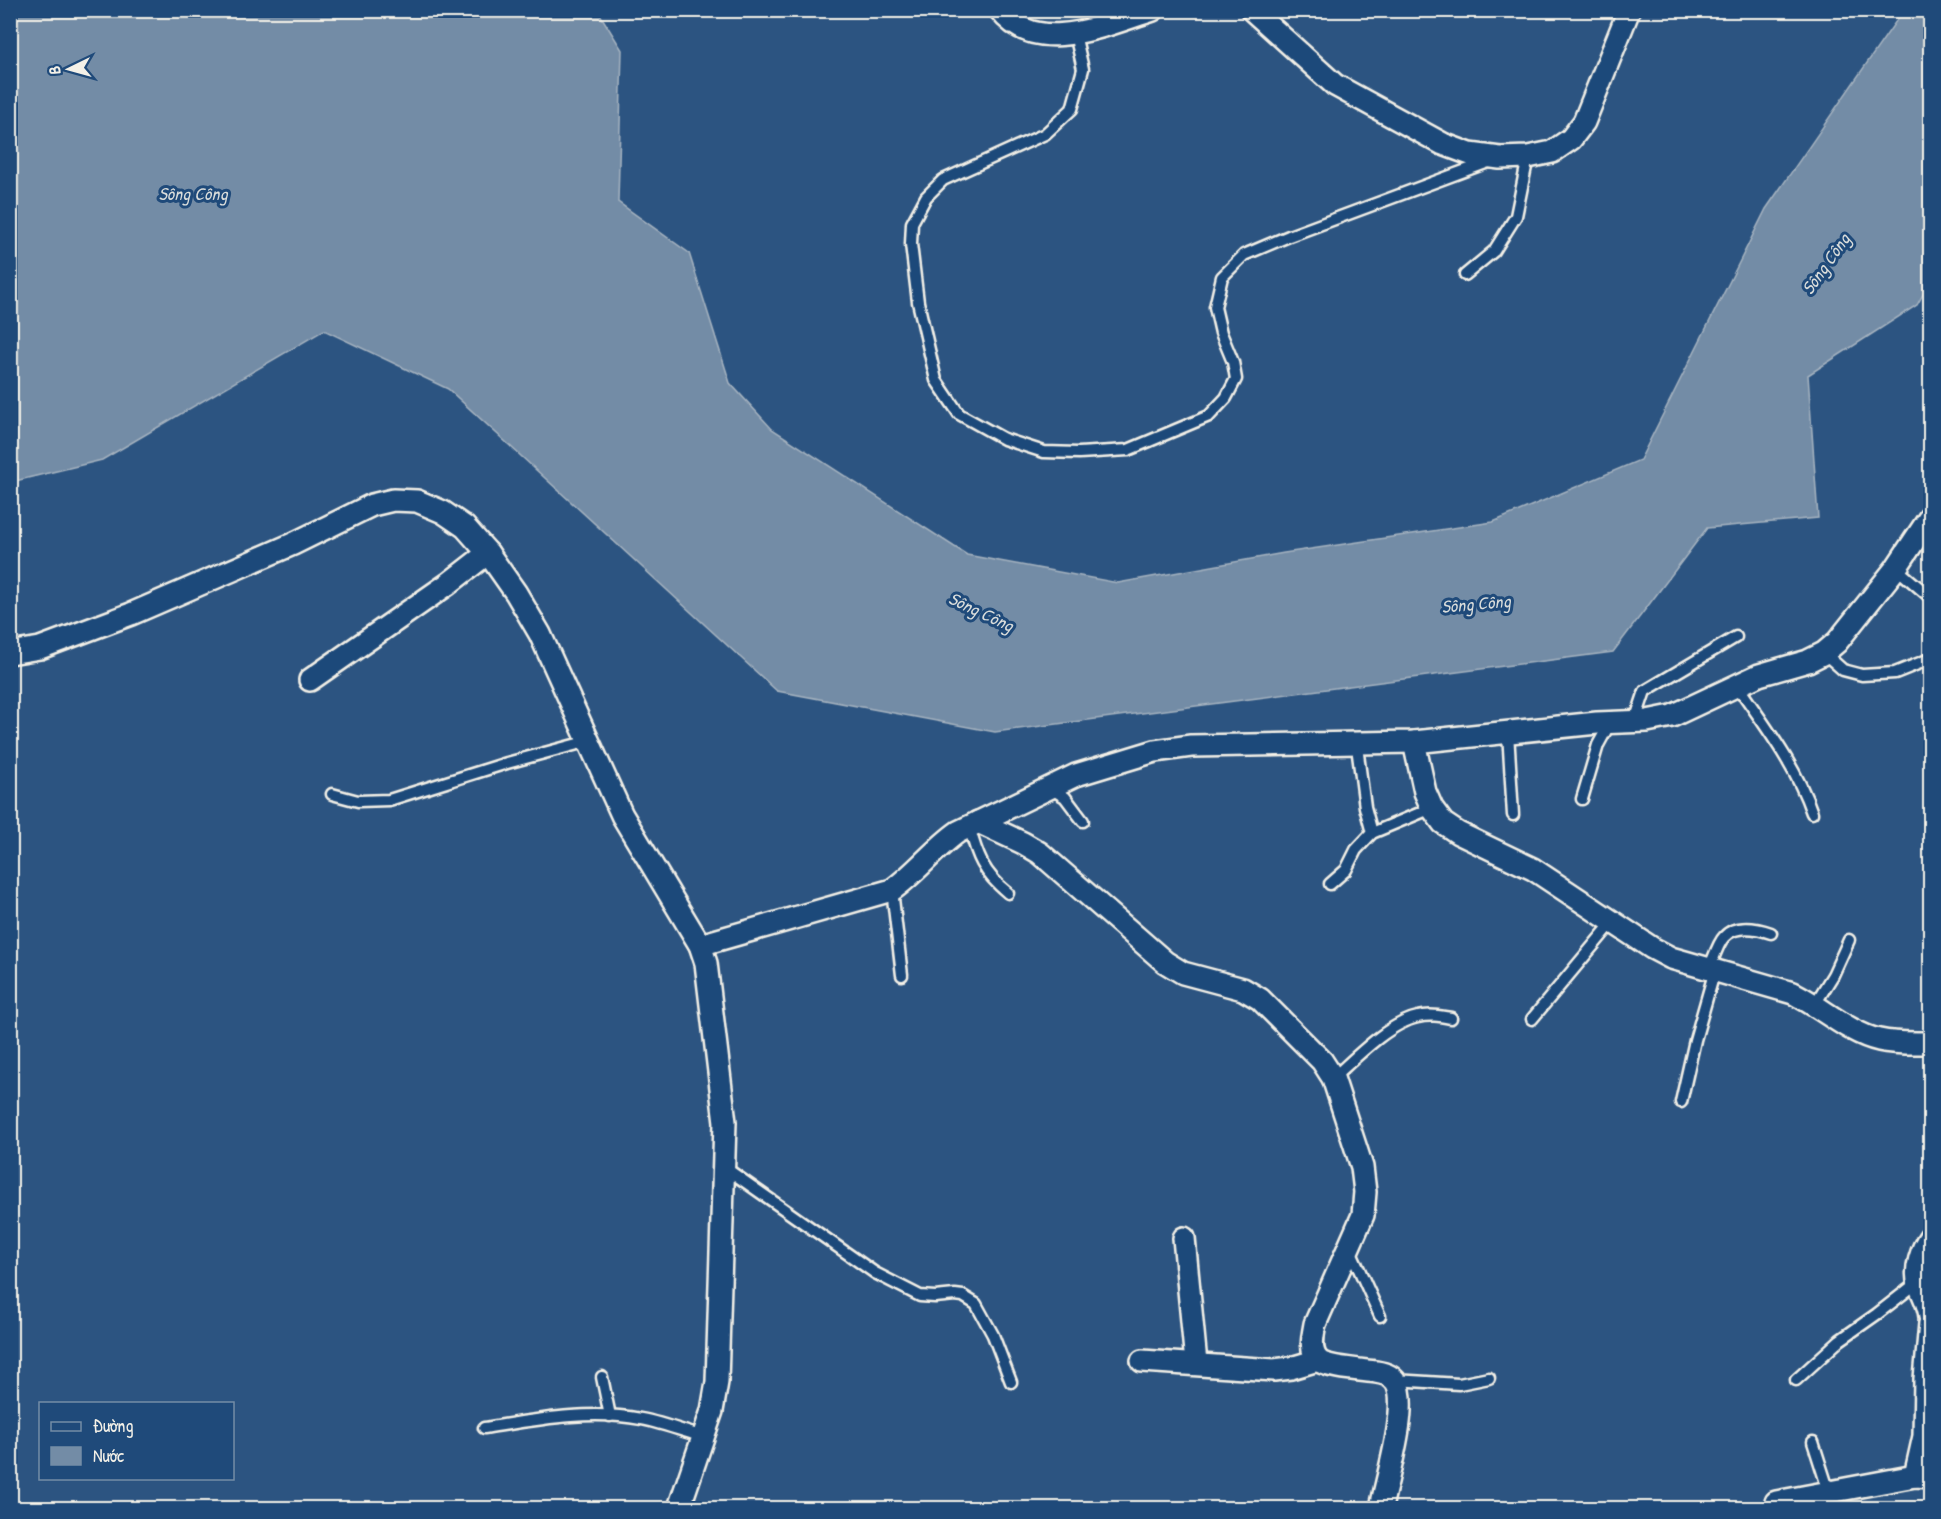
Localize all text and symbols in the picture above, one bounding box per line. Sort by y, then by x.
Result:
north arrow [39,39,99,99]
text: B [43,65,65,75]
water label: Sông Công [158,181,229,206]
water label: Sông Công [1796,227,1856,299]
water label: Sông Công [945,586,1019,638]
water label: Sông Công [1440,588,1512,619]
legend [39,1402,234,1480]
text: Đường [93,1413,134,1438]
text: Nước [93,1443,124,1468]

